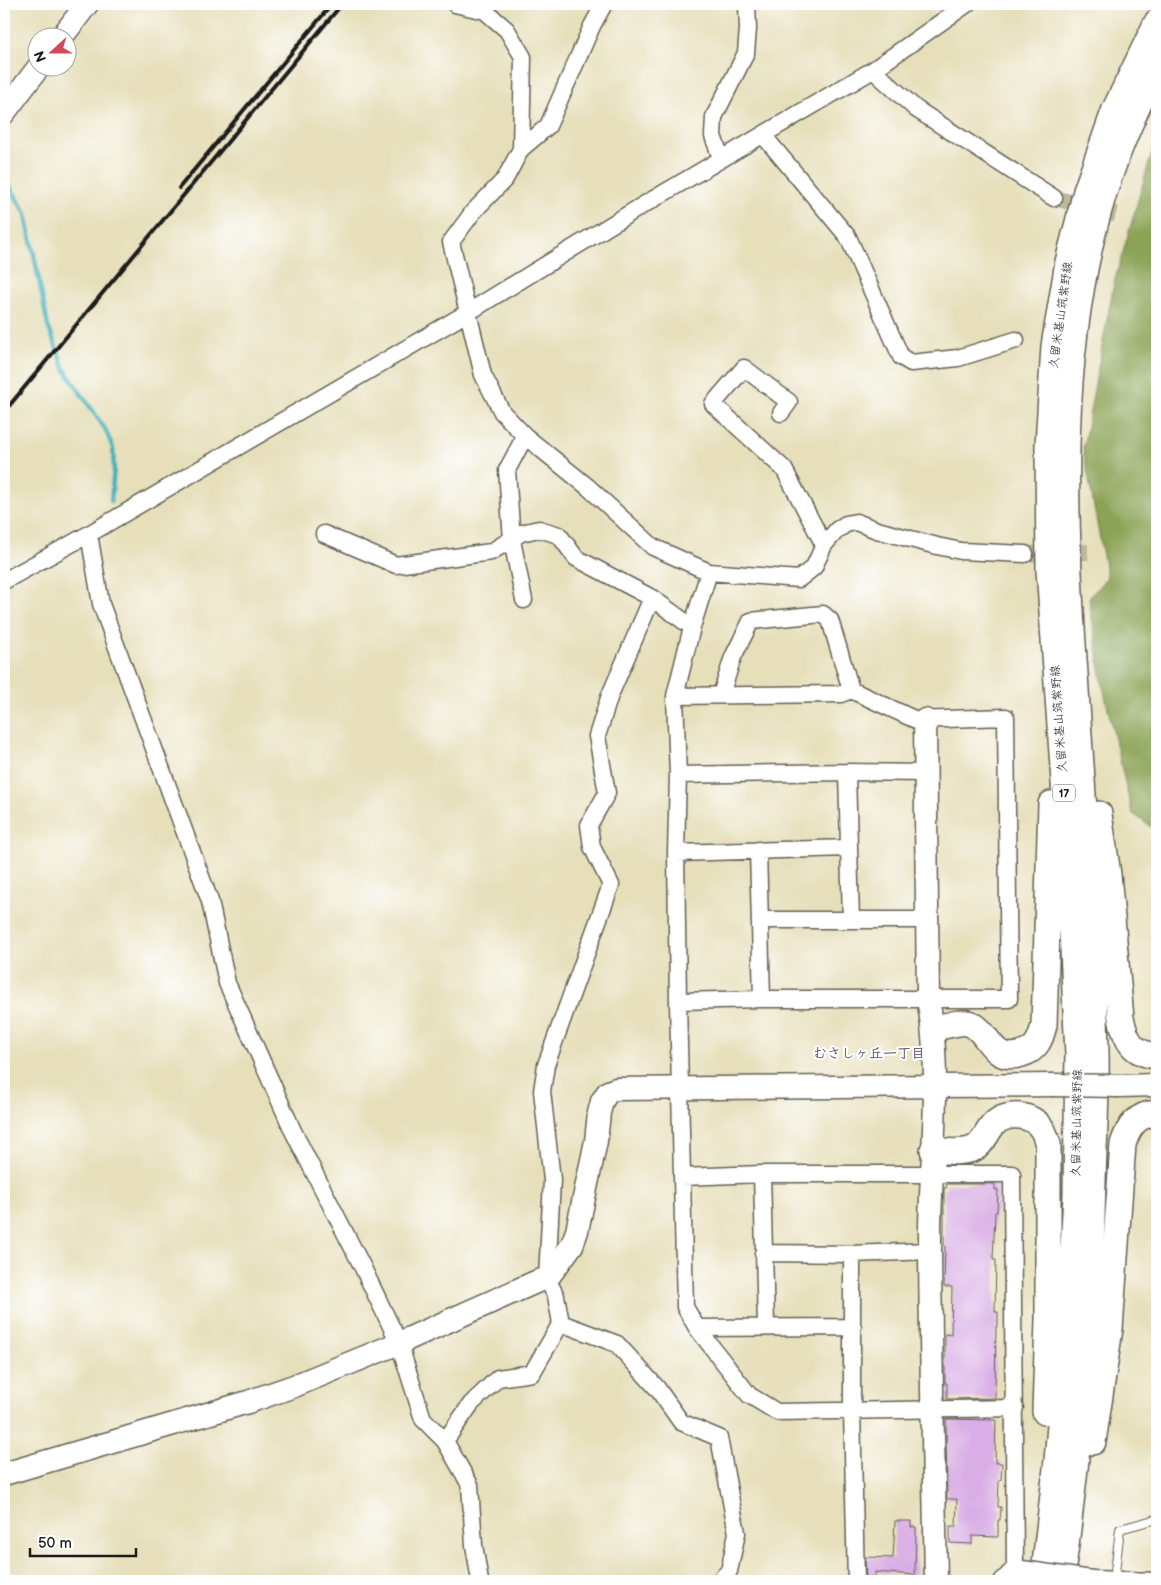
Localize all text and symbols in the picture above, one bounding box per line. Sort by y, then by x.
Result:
north arrow [28,28,78,78]
text: N [31,49,50,64]
street label: 久留米基山筑紫野線 [1046,260,1076,370]
street label: 久留米基山筑紫野線 [1048,665,1070,773]
road number: 17 [1053,784,1075,801]
district label: むさしヶ丘一丁目 [813,1045,925,1062]
street label: 久留米基山筑紫野線 [1069,1069,1085,1177]
scale bar [30,1525,136,1557]
text: 50 m [38,1534,72,1553]

